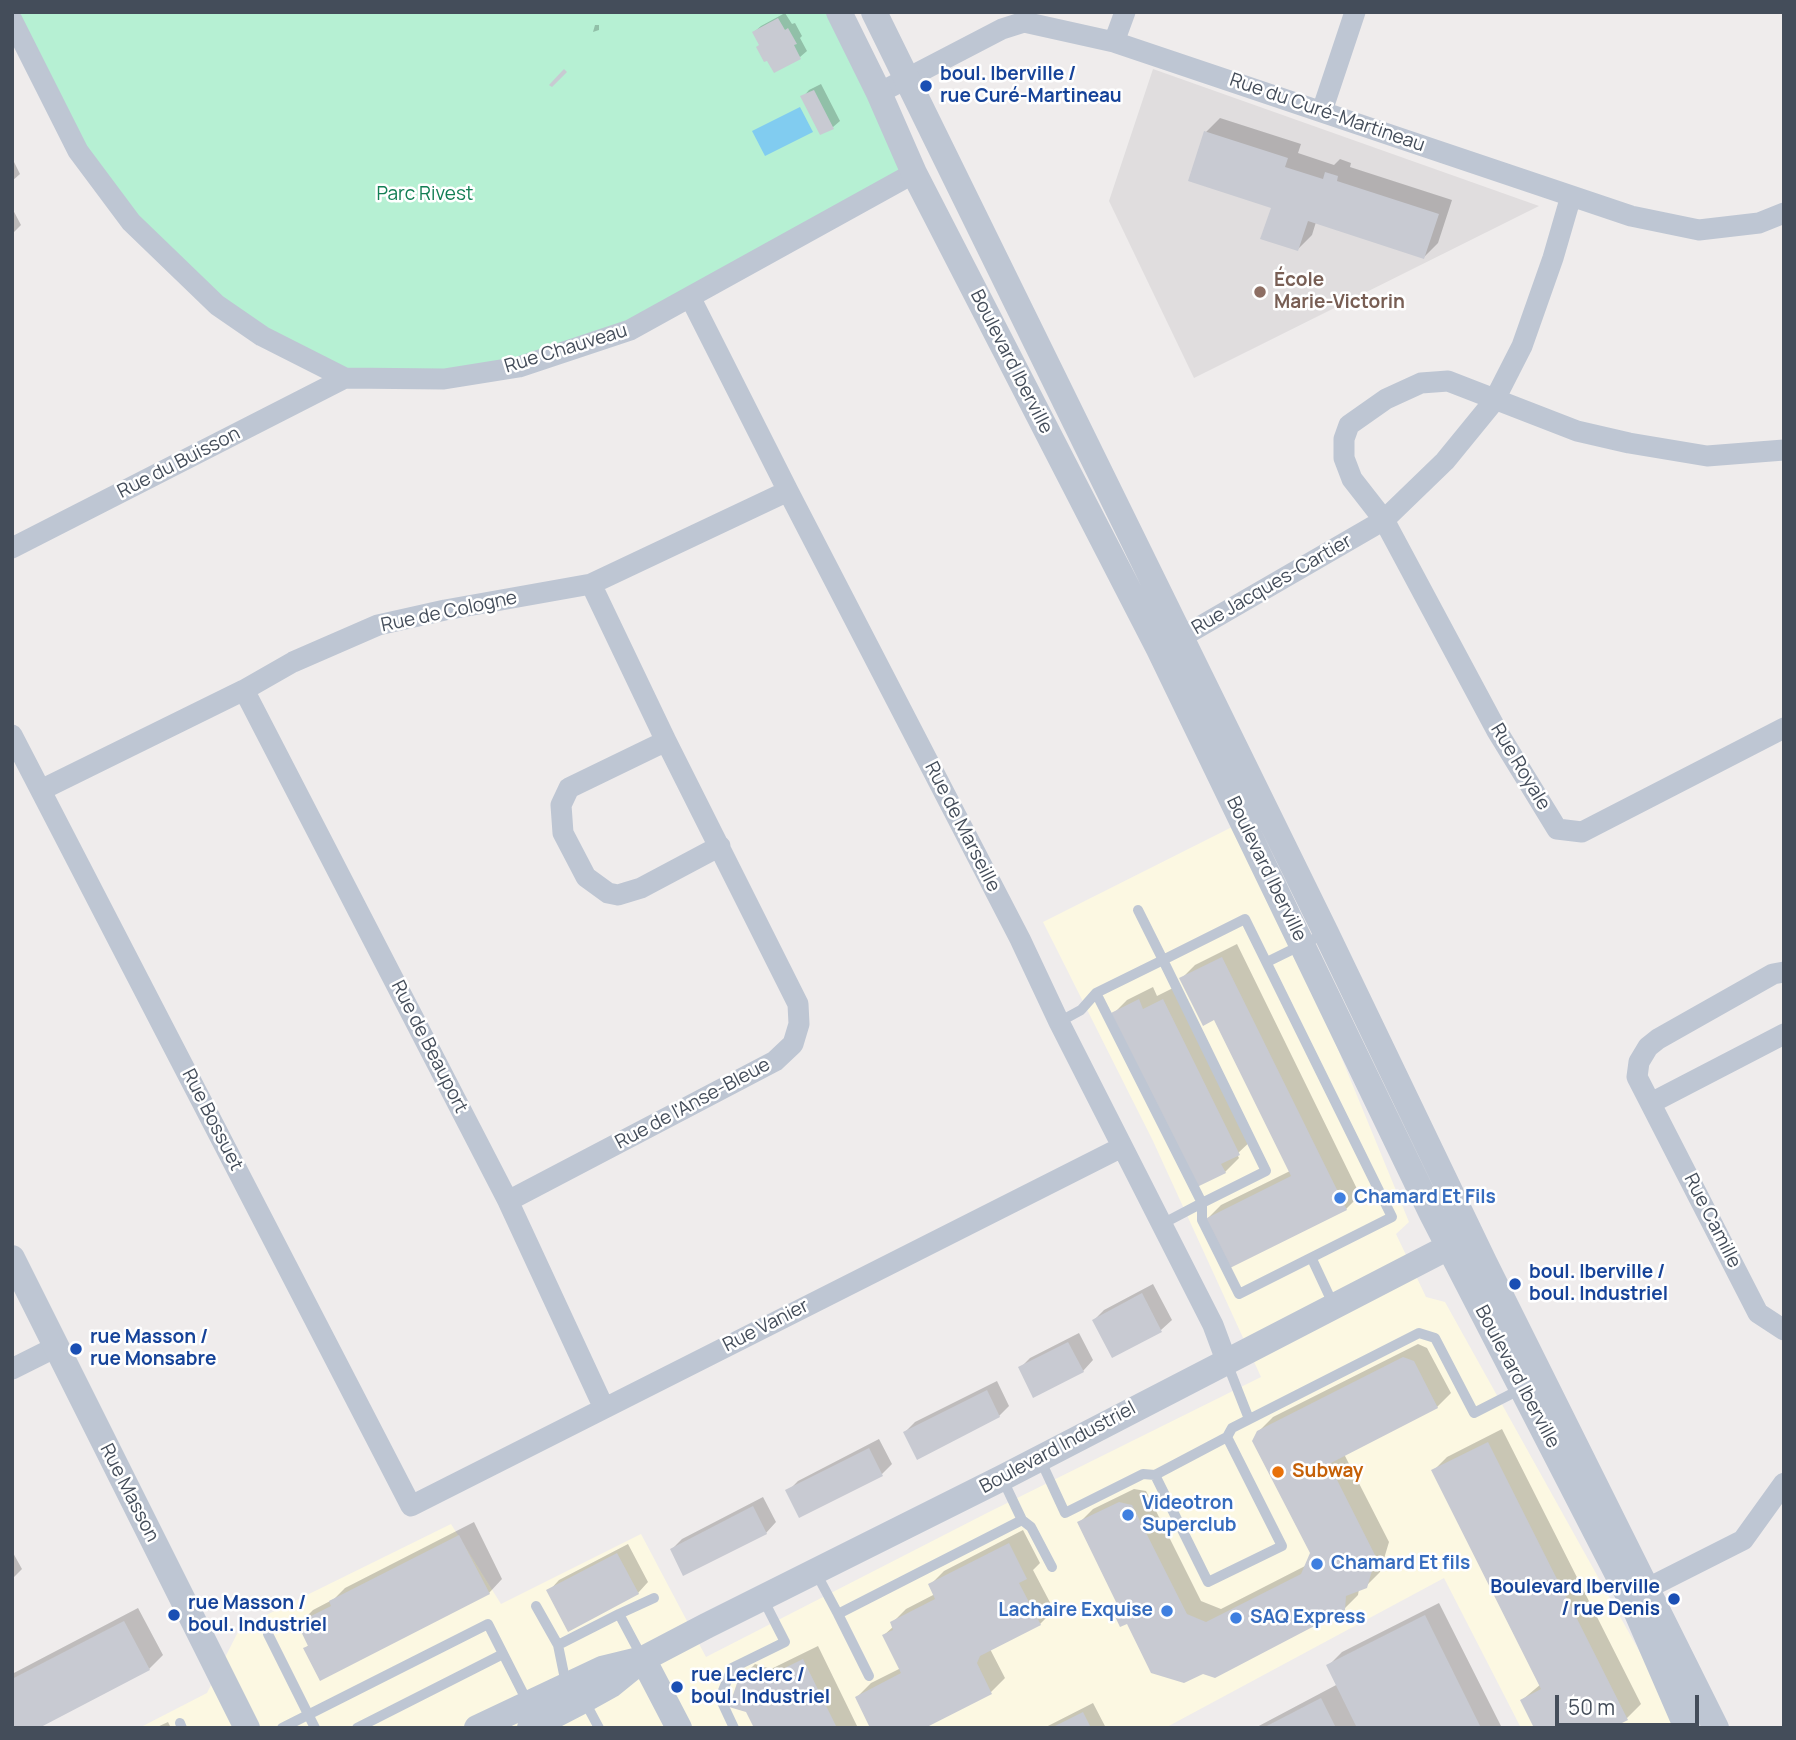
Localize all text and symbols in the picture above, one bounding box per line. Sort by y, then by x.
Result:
place label: boul. Iberville / rue Curé-Martineau [940,64,1122,108]
street label: Rue du Curé-Martineau [1227,69,1427,157]
marker: boul. Iberville / rue Curé-Martineau [918,78,934,94]
park label: Parc Rivest [377,184,473,206]
place label: École Marie-Victorin [1274,270,1405,314]
marker: École Marie-Victorin [1252,284,1268,300]
street label: Boulevard Iberville [965,286,1057,438]
street label: Rue Chauveau [502,320,630,378]
street label: Rue du Buisson [114,422,244,504]
street label: Rue Jacques-Cartier [1188,530,1356,640]
street label: Rue de Cologne [379,586,519,638]
street label: Rue Royale [1485,720,1555,814]
street label: Rue de Marseille [919,758,1005,896]
street label: Boulevard Iberville [1221,793,1311,945]
street label: Rue de Beauport [386,977,472,1117]
street label: Rue de l'Anse-Bleue [612,1054,774,1154]
street label: Rue Bossuet [177,1065,247,1175]
street label: Rue Camille [1678,1170,1746,1272]
place label: Chamard Et Fils [1354,1187,1496,1209]
marker: Chamard Et Fils [1332,1190,1348,1206]
place label: boul. Iberville / boul. Industriel [1529,1262,1668,1306]
marker: boul. Iberville / boul. Industriel [1507,1276,1523,1292]
street label: Rue Vanier [719,1295,813,1357]
street label: Boulevard Iberville [1470,1302,1564,1452]
place label: rue Masson / rue Monsabre [90,1327,216,1371]
marker: rue Masson / rue Monsabre [68,1341,84,1357]
street label: Boulevard Industriel [976,1397,1140,1499]
street label: Rue Masson [95,1440,163,1546]
place label: Subway [1292,1461,1363,1483]
marker: Subway [1270,1464,1286,1480]
place label: Videotron Superclub [1142,1493,1236,1537]
marker: Videotron Superclub [1120,1507,1136,1523]
place label: Chamard Et fils [1331,1553,1470,1575]
marker: Chamard Et fils [1309,1556,1325,1572]
place label: Boulevard Iberville / rue Denis [1490,1577,1660,1621]
marker: Boulevard Iberville / rue Denis [1666,1591,1682,1607]
place label: rue Masson / boul. Industriel [188,1593,327,1637]
place label: Lachaire Exquise [998,1600,1153,1622]
marker: Lachaire Exquise [1159,1603,1175,1619]
marker: rue Masson / boul. Industriel [166,1607,182,1623]
place label: SAQ Express [1250,1607,1366,1629]
marker: SAQ Express [1228,1610,1244,1626]
place label: rue Leclerc / boul. Industriel [691,1665,830,1709]
marker: rue Leclerc / boul. Industriel [669,1679,685,1695]
scale bar [1558,1680,1702,1724]
text: 50 m [1568,1693,1615,1721]

